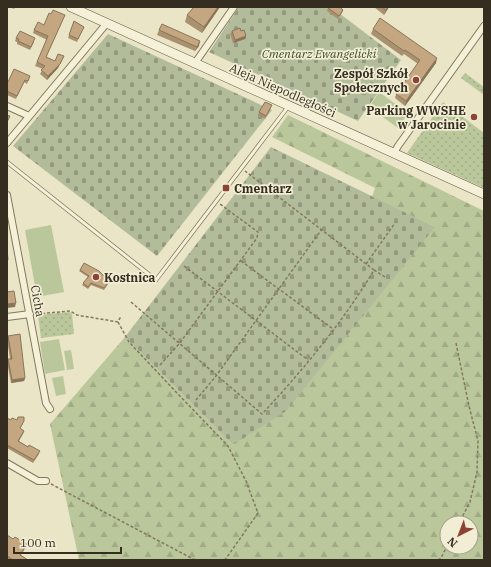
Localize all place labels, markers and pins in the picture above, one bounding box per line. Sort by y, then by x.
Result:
place label: Zespół Szkół Społecznych [334,66,408,95]
marker: Zespół Szkół Społecznych [411,75,421,85]
place label: Parking WWSHE w Jarocinie [366,103,466,132]
marker: Parking WWSHE w Jarocinie [469,112,479,122]
place label: Cmentarz [234,181,292,196]
marker: Cmentarz [221,183,231,193]
place label: Kostnica [104,270,156,285]
marker: Kostnica [91,272,101,282]

